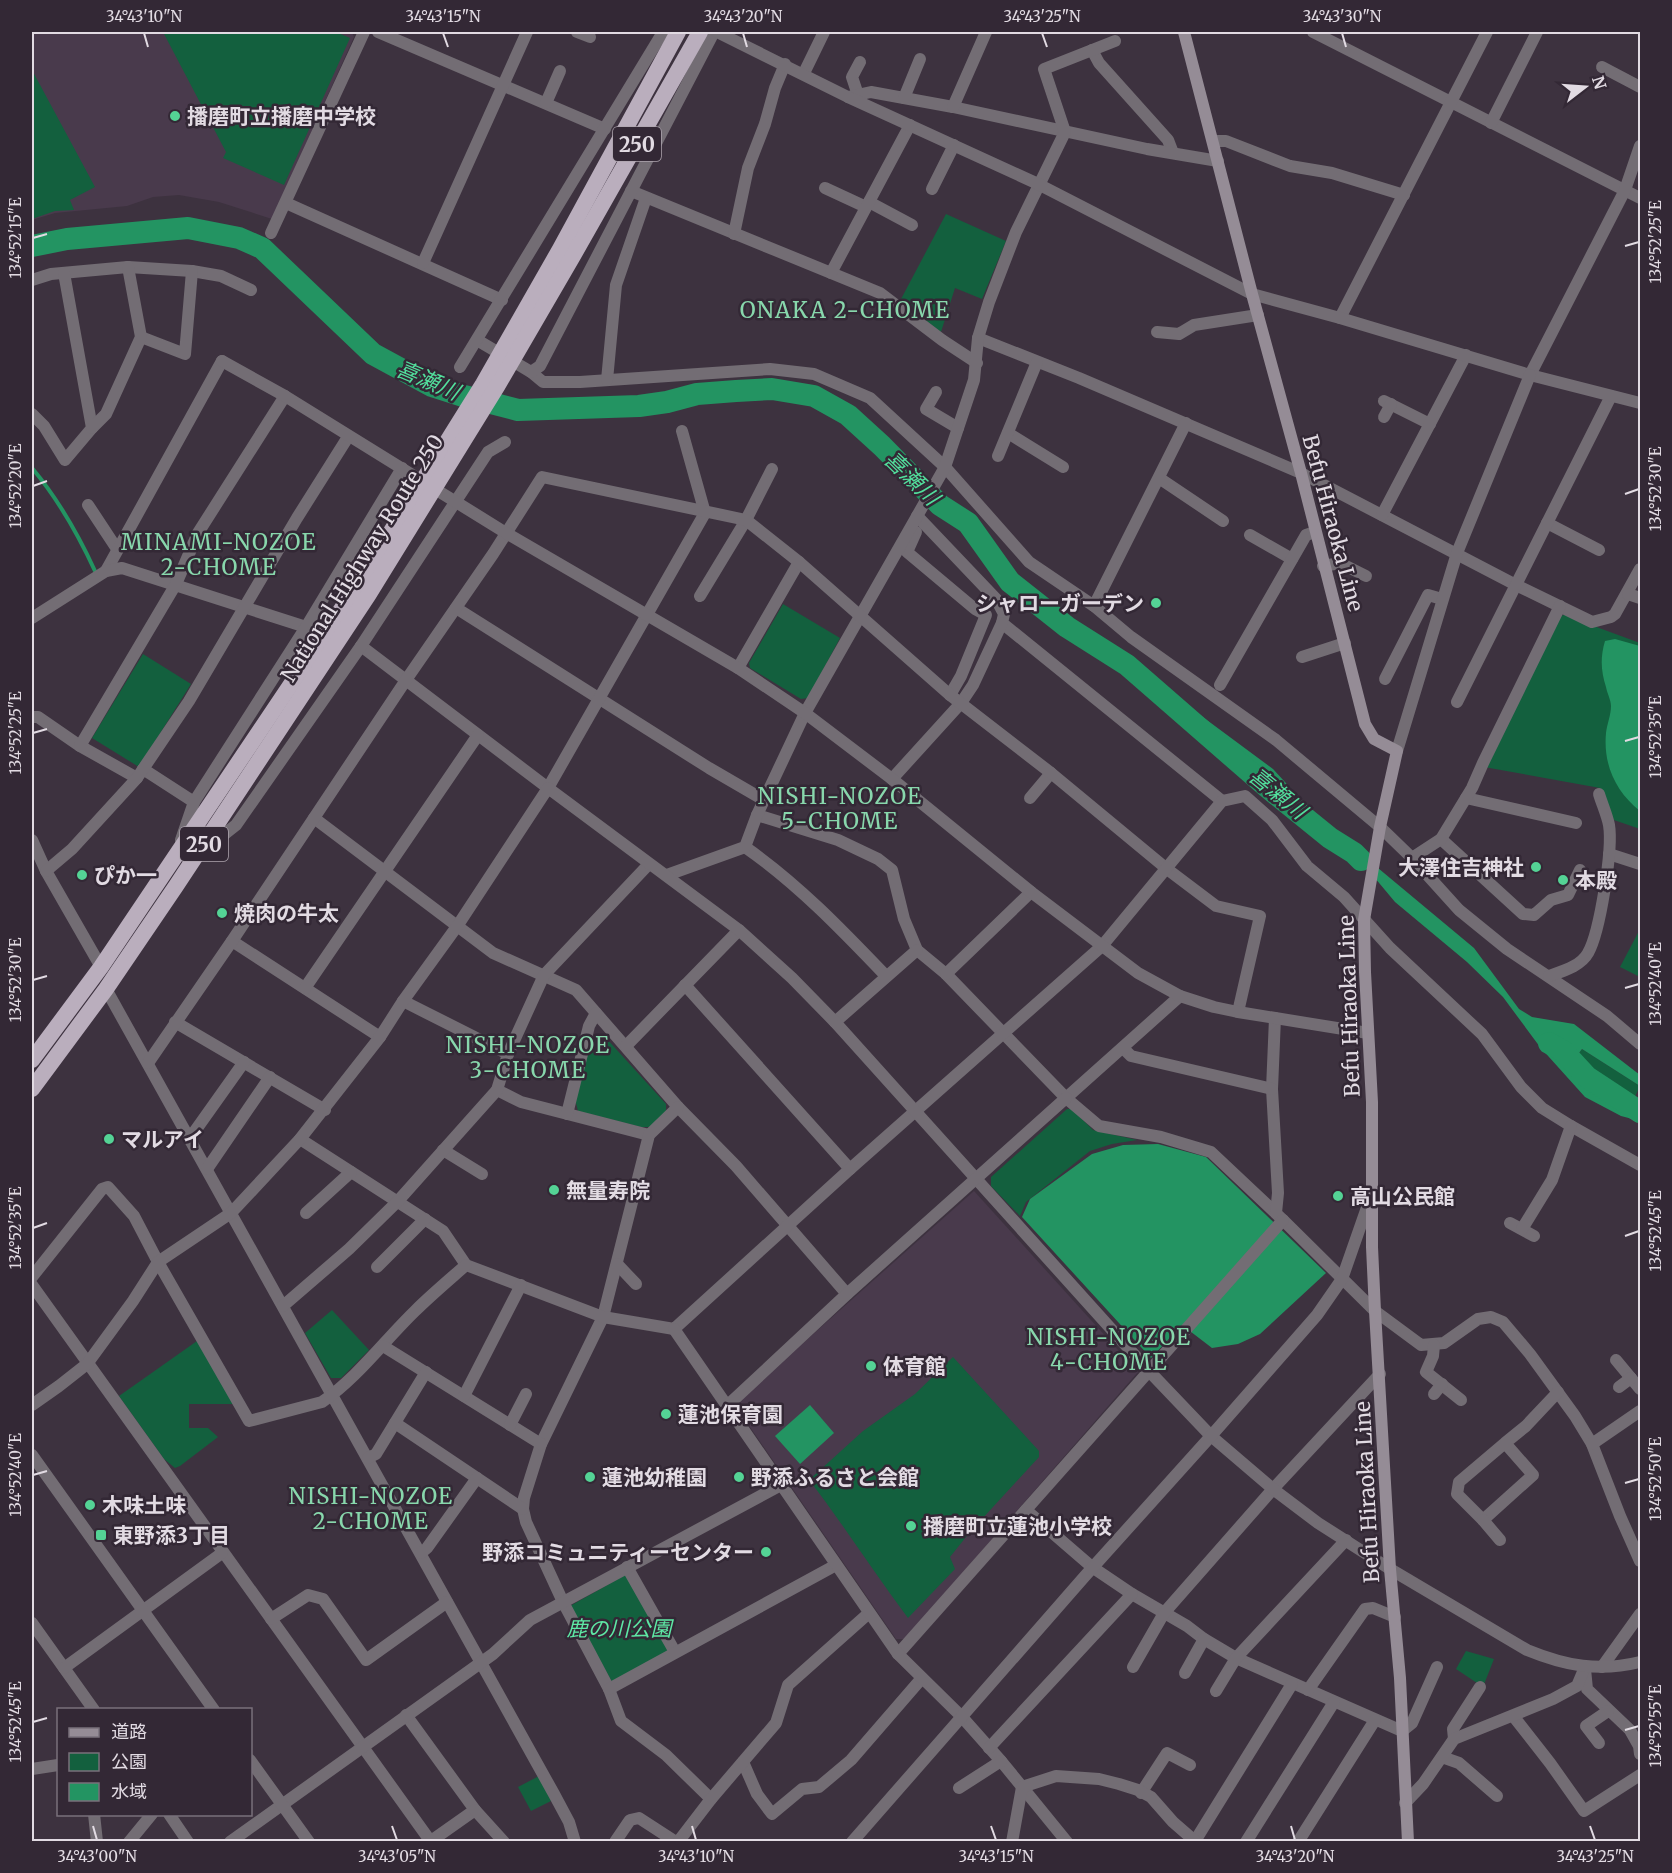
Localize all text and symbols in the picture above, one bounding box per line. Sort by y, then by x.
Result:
text: 34°43'10"N [106,7,182,26]
text: 34°43'15"N [405,7,481,26]
text: 34°43'20"N [704,7,783,26]
text: 34°43'25"N [1003,7,1081,26]
text: 34°43'30"N [1303,7,1382,26]
north arrow [1555,57,1615,117]
text: N [1588,74,1611,92]
place label: 播磨町立播磨中学校 [187,103,376,130]
marker: 播磨町立播磨中学校 [168,109,182,123]
road number: 250 [613,127,661,161]
text: 134°52'15"E [6,197,25,278]
text: 134°52'25"E [1646,200,1665,284]
district label: ONAKA 2-CHOME [740,296,950,324]
water label: 喜瀬川 [392,354,466,407]
street label: National Highway Route 250 [275,429,449,687]
street label: Befu Hiraoka Line [1296,432,1370,614]
text: 134°52'20"E [6,443,25,528]
water label: 喜瀬川 [879,445,947,512]
text: 134°52'30"E [1646,446,1665,531]
district label: MINAMI-NOZOE 2-CHOME [121,528,317,581]
place label: シャローガーデン [976,590,1144,617]
marker: シャローガーデン [1149,596,1163,610]
text: 134°52'25"E [6,691,25,775]
text: 134°52'35"E [1646,695,1665,778]
water label: 喜瀬川 [1244,761,1314,826]
district label: NISHI-NOZOE 5-CHOME [757,782,923,835]
road number: 250 [180,827,228,861]
place label: 大澤住吉神社 [1398,854,1524,881]
marker: 大澤住吉神社 [1529,860,1543,874]
place label: ぴか一 [94,862,157,889]
place label: 本殿 [1575,867,1617,894]
marker: ぴか一 [75,868,89,882]
marker: 本殿 [1556,873,1570,887]
place label: 焼肉の牛太 [234,900,339,927]
marker: 焼肉の牛太 [215,906,229,920]
street label: Befu Hiraoka Line [1332,915,1366,1097]
text: 134°52'30"E [6,937,25,1022]
text: 134°52'40"E [1646,942,1665,1026]
district label: NISHI-NOZOE 3-CHOME [445,1031,611,1084]
place label: マルアイ [121,1126,204,1153]
marker: マルアイ [102,1132,116,1146]
place label: 無量寿院 [566,1177,650,1204]
marker: 無量寿院 [547,1183,561,1197]
place label: 高山公民館 [1350,1183,1455,1210]
text: 134°52'35"E [6,1186,25,1269]
marker: 高山公民館 [1331,1189,1345,1203]
text: 134°52'45"E [1646,1190,1665,1272]
district label: NISHI-NOZOE 4-CHOME [1026,1323,1192,1376]
place label: 体育館 [883,1353,946,1380]
marker: 体育館 [864,1359,878,1373]
street label: Befu Hiraoka Line [1349,1400,1385,1584]
place label: 蓮池保育園 [678,1401,783,1428]
marker: 蓮池保育園 [659,1407,673,1421]
text: 134°52'40"E [6,1433,25,1517]
text: 134°52'50"E [1646,1436,1665,1521]
place label: 蓮池幼稚園 [602,1464,707,1491]
place label: 野添ふるさと会館 [751,1464,919,1491]
marker: 蓮池幼稚園 [583,1470,597,1484]
marker: 野添ふるさと会館 [732,1470,746,1484]
district label: NISHI-NOZOE 2-CHOME [288,1482,454,1535]
place label: 木味土味 [102,1492,186,1519]
marker: 木味土味 [83,1498,97,1512]
place label: 播磨町立蓮池小学校 [923,1513,1112,1540]
marker: 播磨町立蓮池小学校 [904,1519,918,1533]
place label: 東野添3丁目 [113,1522,230,1549]
marker: 東野添3丁目 [94,1528,108,1542]
place label: 野添コミュニティーセンター [482,1539,754,1566]
marker: 野添コミュニティーセンター [759,1545,773,1559]
park label: 鹿の川公園 [567,1615,674,1642]
text: 134°52'45"E [6,1681,25,1763]
text: 134°52'55"E [1646,1684,1665,1767]
legend [57,1708,252,1816]
text: 道路 [111,1720,147,1743]
text: 公園 [111,1750,147,1773]
text: 水域 [111,1780,147,1803]
text: 34°43'00"N [57,1847,137,1866]
text: 34°43'05"N [358,1847,436,1866]
text: 34°43'10"N [658,1847,734,1866]
text: 34°43'15"N [958,1847,1034,1866]
text: 34°43'20"N [1256,1847,1335,1866]
text: 34°43'25"N [1556,1847,1634,1866]

